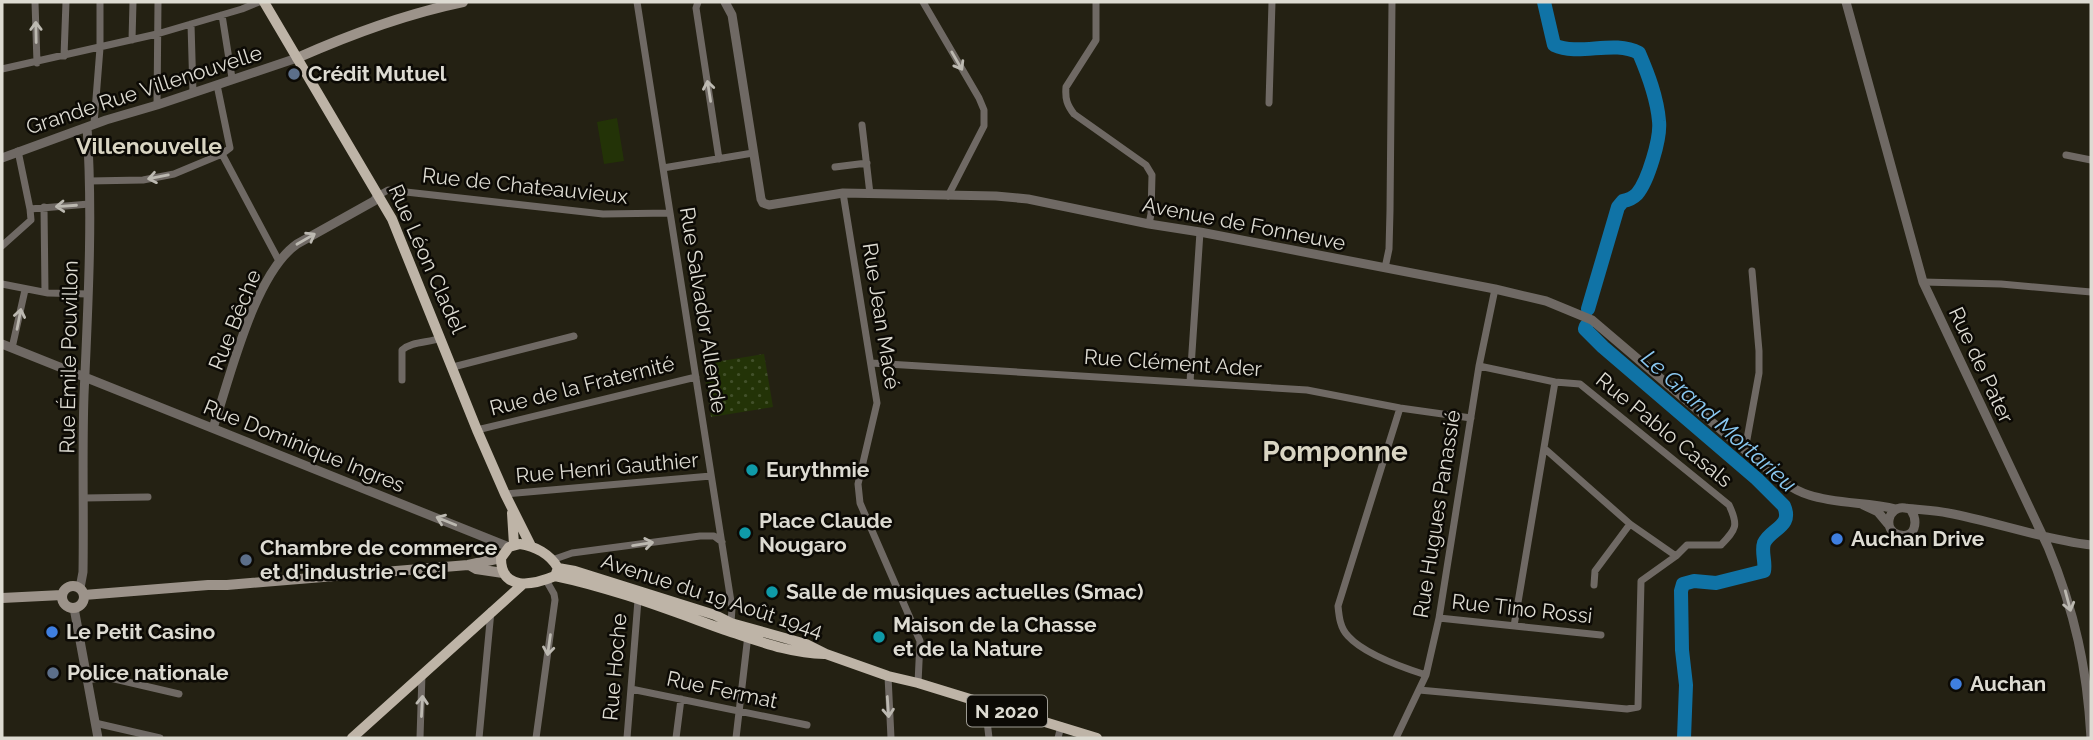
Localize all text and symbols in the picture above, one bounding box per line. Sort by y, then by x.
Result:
one-way arrow [29,21,43,44]
street label: Grande Rue Villenouvelle [23,40,265,139]
one-way arrow [951,50,965,70]
place label: Crédit Mutuel [308,61,447,86]
marker: Crédit Mutuel [286,66,302,82]
one-way arrow [702,81,715,103]
district label: Villenouvelle [76,132,222,159]
street label: Rue de Chateauvieux [421,162,630,209]
one-way arrow [147,171,170,184]
street label: Rue Léon Cladel [383,180,472,338]
street label: Avenue de Fonneuve [1140,192,1348,255]
one-way arrow [55,200,78,213]
street label: Rue Salvador Allende [675,205,732,415]
one-way arrow [295,232,315,246]
street label: Rue Jean Macé [858,241,905,391]
street label: Rue Émile Pouvillon [54,260,83,454]
street label: Rue Bêche [203,266,266,374]
street label: Rue de Pater [1944,303,2020,427]
one-way arrow [12,308,26,331]
street label: Rue Clément Ader [1083,344,1263,381]
water label: Le Grand Mortarieu [1636,344,1802,497]
street label: Rue de la Fraternité [487,350,677,421]
street label: Rue Pablo Casals [1591,367,1737,492]
street label: Rue Dominique Ingres [200,394,409,497]
street label: Rue Hugues Panassié [1408,408,1465,620]
district label: Pomponne [1262,435,1408,468]
street label: Rue Henri Gauthier [515,447,700,488]
place label: Eurythmie [766,457,870,482]
marker: Eurythmie [744,462,760,478]
place label: Place Claude Nougaro [759,508,893,557]
one-way arrow [436,514,458,527]
marker: Place Claude Nougaro [737,525,753,541]
place label: Auchan Drive [1851,526,1985,551]
marker: Auchan Drive [1829,531,1845,547]
place label: Chambre de commerce et d'industrie - CCI [260,535,498,584]
one-way arrow [631,537,654,550]
street label: Avenue du 19 Août 1944 [598,548,826,643]
marker: Chambre de commerce et d'industrie - CCI [238,552,254,568]
place label: Salle de musiques actuelles (Smac) [786,579,1144,604]
marker: Salle de musiques actuelles (Smac) [764,584,780,600]
street label: Rue Tino Rossi [1450,589,1594,628]
one-way arrow [2063,589,2076,611]
street label: Rue Hoche [597,612,632,722]
place label: Maison de la Chasse et de la Nature [893,612,1097,661]
place label: Le Petit Casino [66,619,216,644]
marker: Le Petit Casino [44,624,60,640]
marker: Maison de la Chasse et de la Nature [871,629,887,645]
one-way arrow [542,634,555,656]
place label: Police nationale [67,660,229,685]
marker: Police nationale [45,665,61,681]
street label: Rue Fermat [664,666,780,713]
place label: Auchan [1970,671,2046,696]
marker: Auchan [1948,676,1964,692]
one-way arrow [415,695,428,718]
one-way arrow [882,695,895,718]
road number: N 2020 [967,696,1047,726]

